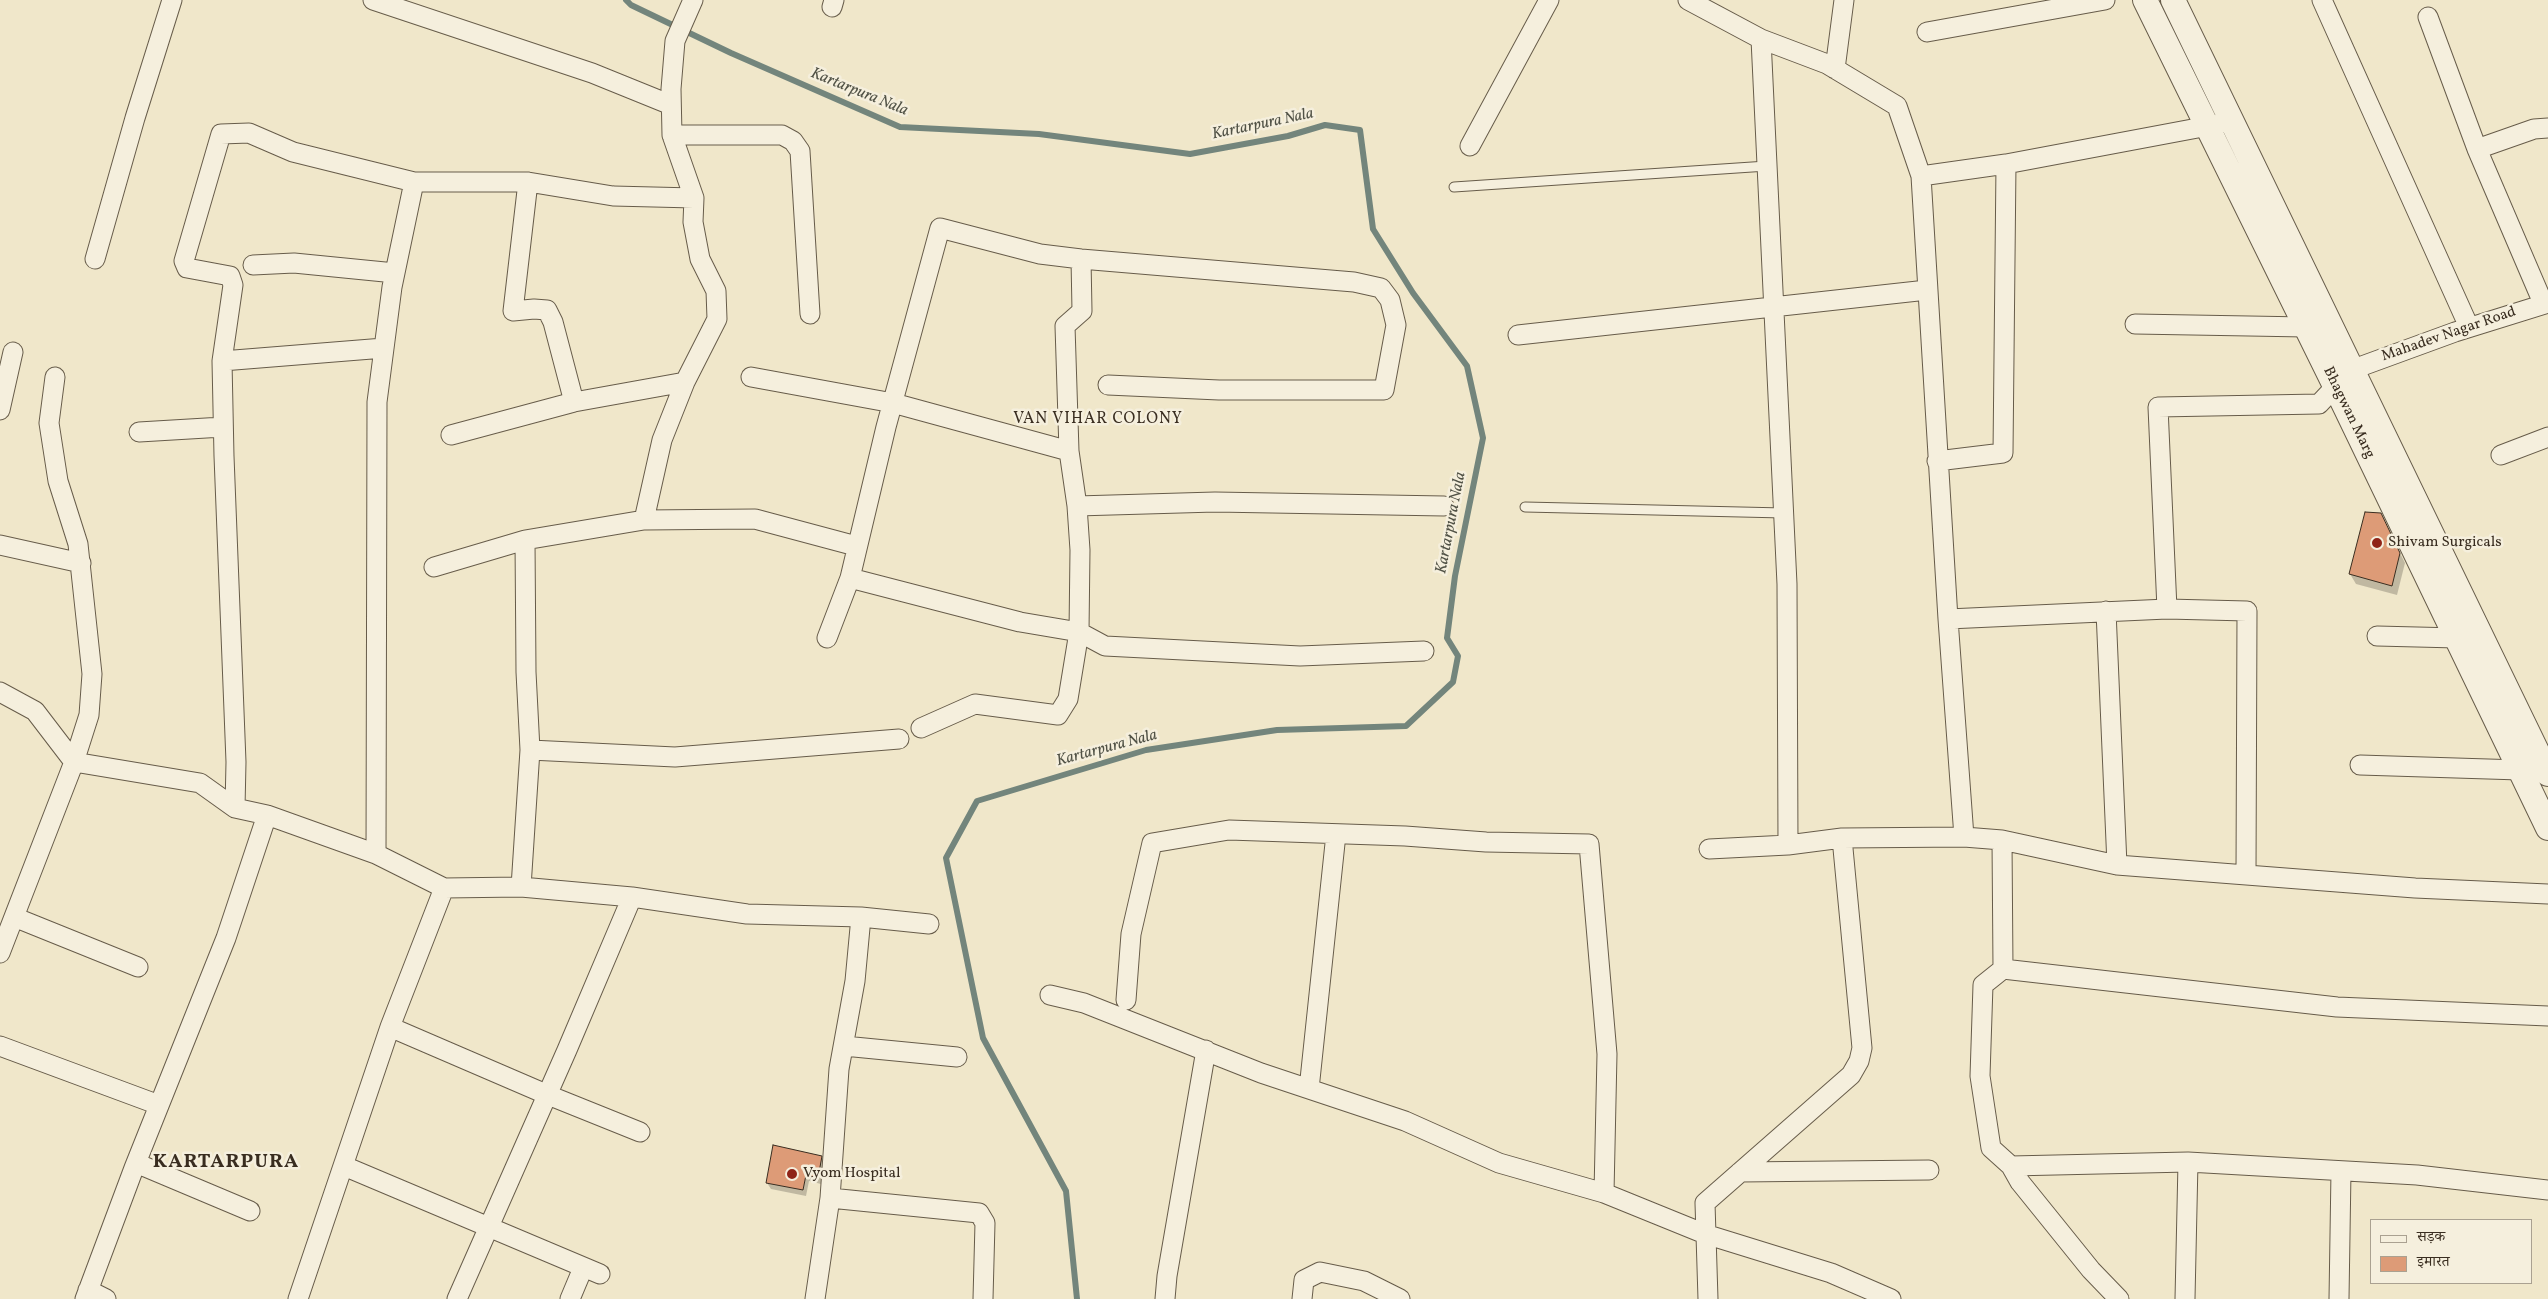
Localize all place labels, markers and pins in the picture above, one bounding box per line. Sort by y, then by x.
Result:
place label: Shivam Surgicals [2388,534,2502,552]
marker: Shivam Surgicals [2370,536,2384,550]
place label: Vyom Hospital [803,1165,900,1183]
marker: Vyom Hospital [785,1167,799,1181]

